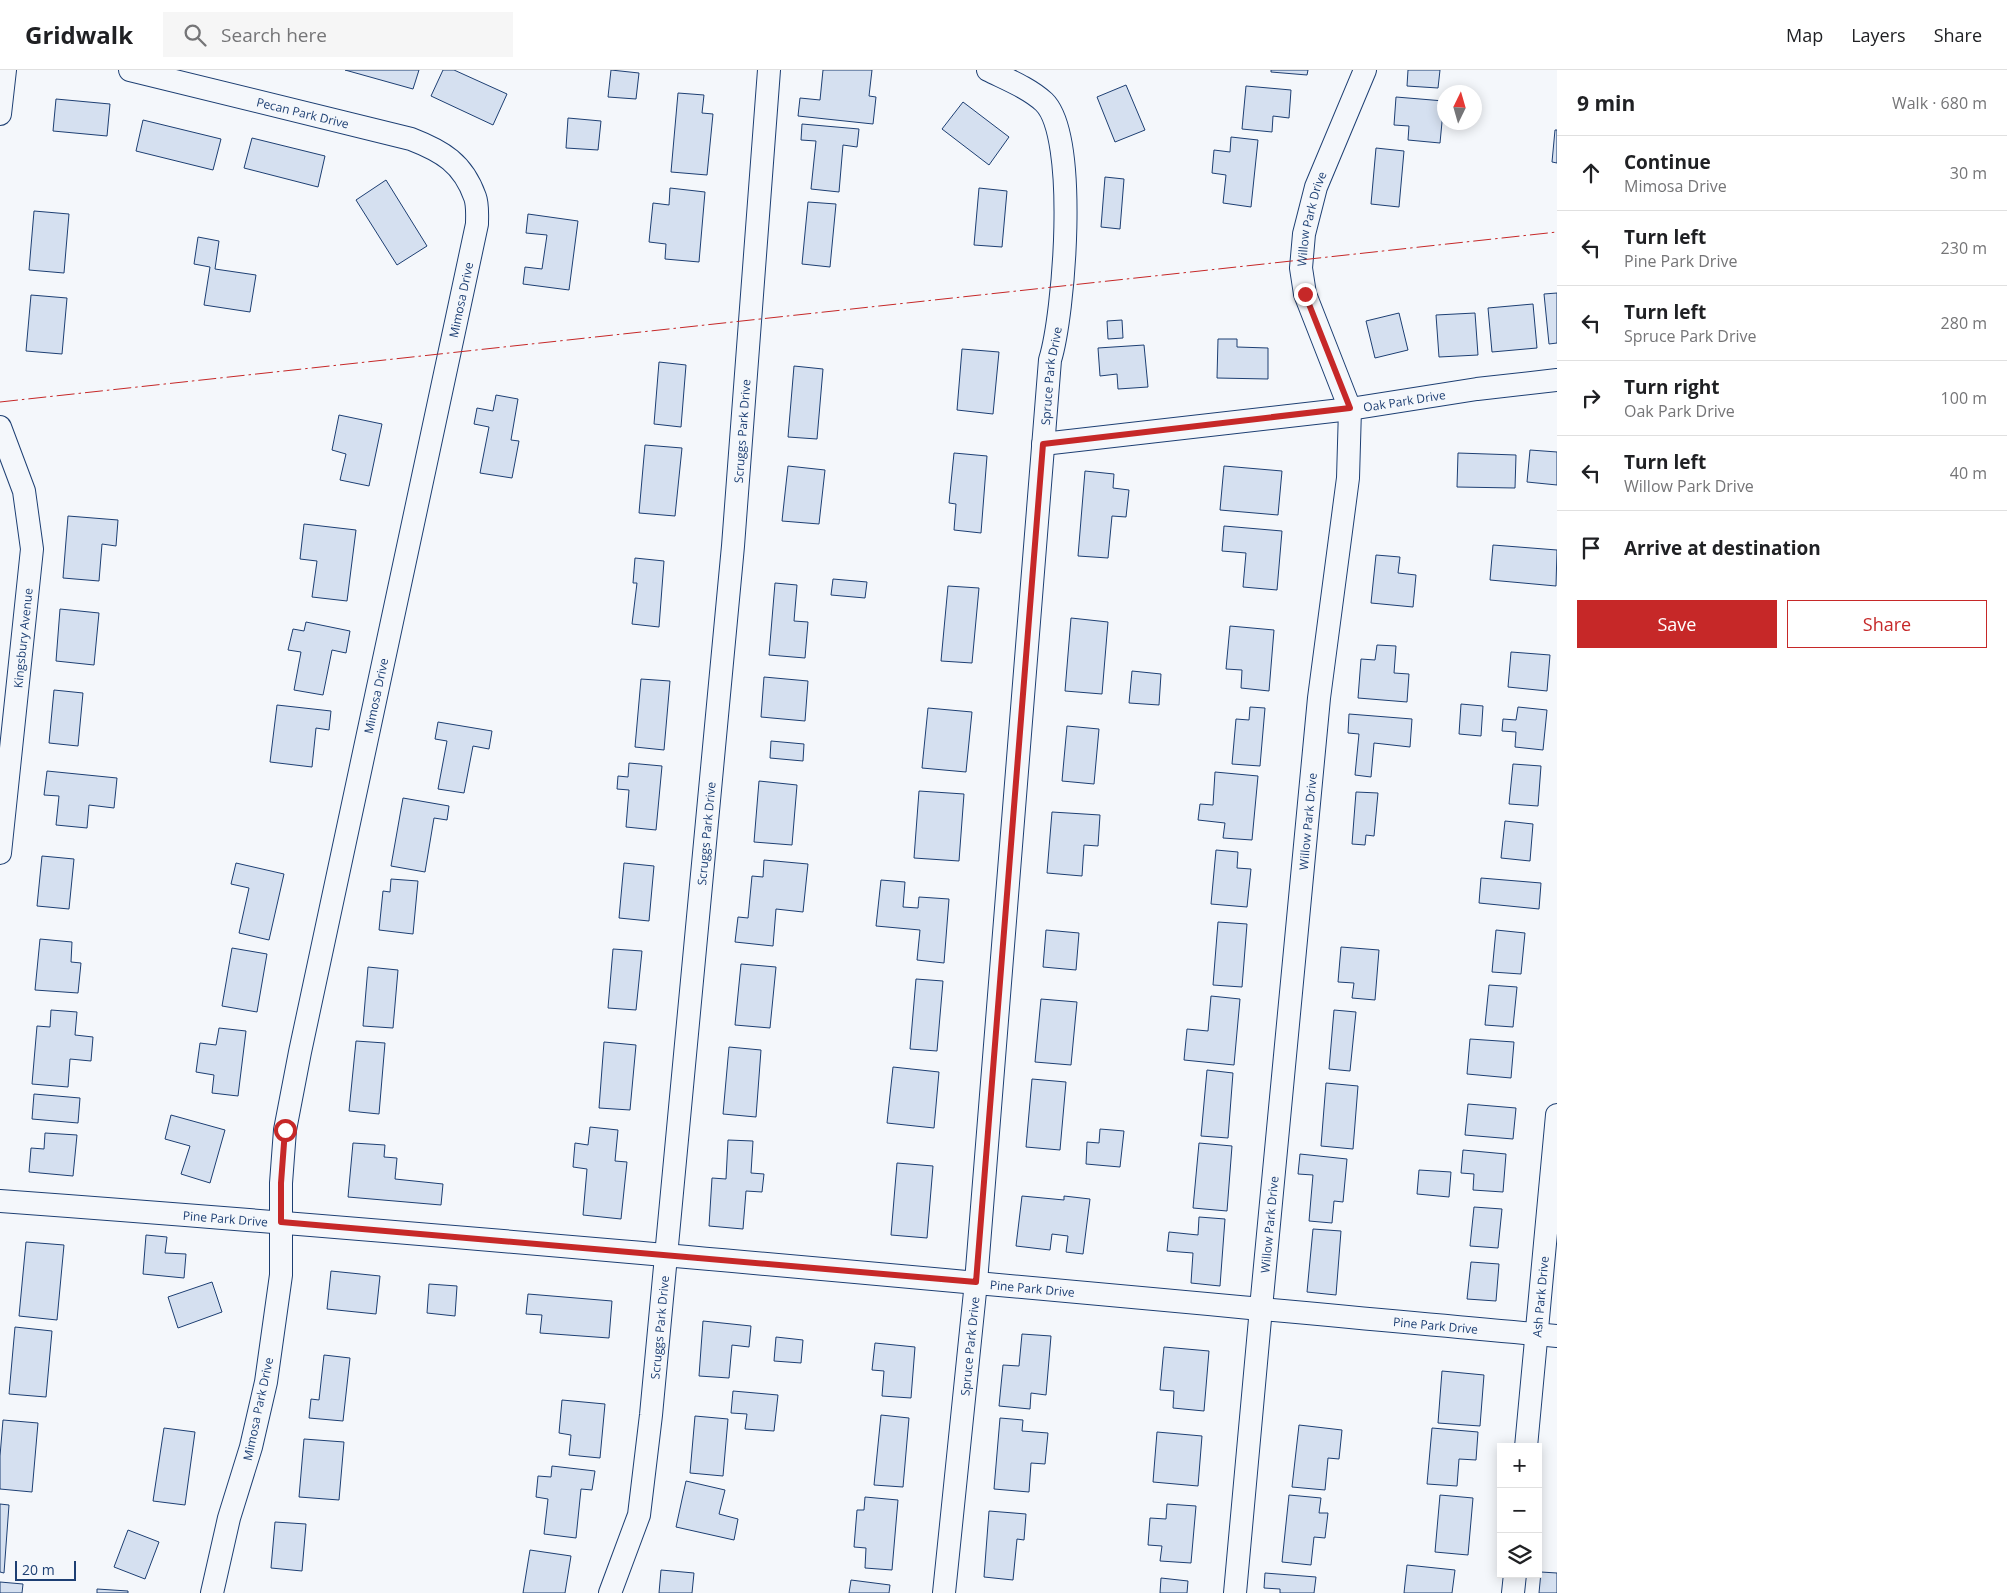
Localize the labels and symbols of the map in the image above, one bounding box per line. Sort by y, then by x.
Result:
north arrow [1437,85,1482,130]
street label: Pecan Park Drive [255,93,351,132]
street label: Willow Park Drive [1293,168,1330,267]
street label: Mimosa Drive [445,260,477,339]
route end [1294,283,1317,306]
street label: Spruce Park Drive [1036,325,1065,426]
street label: Scruggs Park Drive [729,378,754,484]
street label: Oak Park Drive [1362,386,1447,415]
street label: Kingsbury Avenue [9,587,37,689]
street label: Mimosa Drive [360,656,392,735]
street label: Willow Park Drive [1294,772,1320,871]
street label: Scruggs Park Drive [693,781,719,886]
route start [274,1119,297,1142]
street label: Willow Park Drive [1256,1175,1282,1274]
street label: Pine Park Drive [182,1206,269,1230]
street label: Ash Park Drive [1528,1255,1552,1338]
street label: Scruggs Park Drive [646,1274,673,1380]
street label: Pine Park Drive [989,1276,1076,1300]
street label: Spruce Park Drive [956,1296,983,1397]
street label: Pine Park Drive [1392,1313,1479,1337]
street label: Mimosa Park Drive [239,1356,277,1462]
scale bar [15,1558,76,1581]

